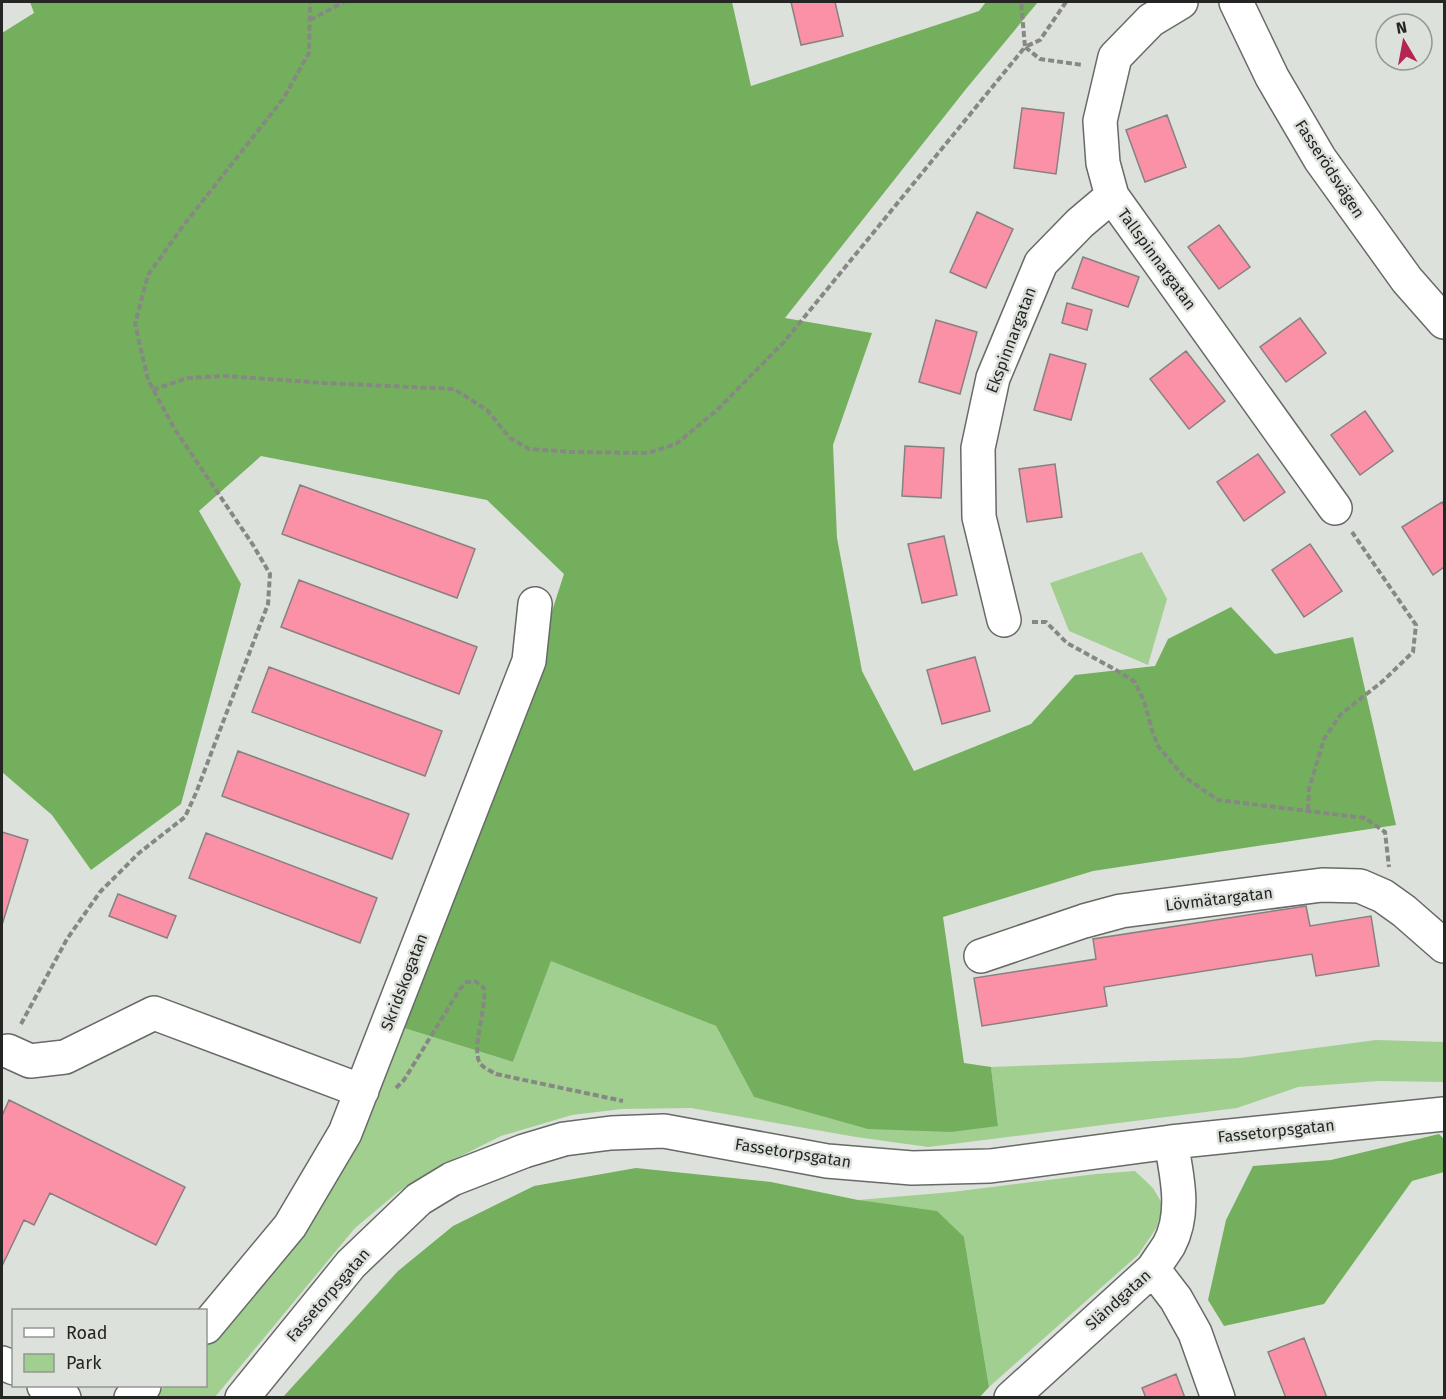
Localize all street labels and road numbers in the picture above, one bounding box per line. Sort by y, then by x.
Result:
street label: Fasserödsvägen [1291,116,1369,222]
street label: Tallspinnargatan [1114,205,1200,313]
street label: Ekspinnargatan [982,284,1040,396]
street label: Lövmätargatan [1164,883,1274,915]
street label: Skridskogatan [377,931,431,1033]
street label: Fassetorpsgatan [1217,1115,1335,1147]
street label: Fassetorpsgatan [734,1134,852,1172]
street label: Fassetorpsgatan [282,1244,374,1346]
street label: Sländgatan [1081,1266,1155,1334]

